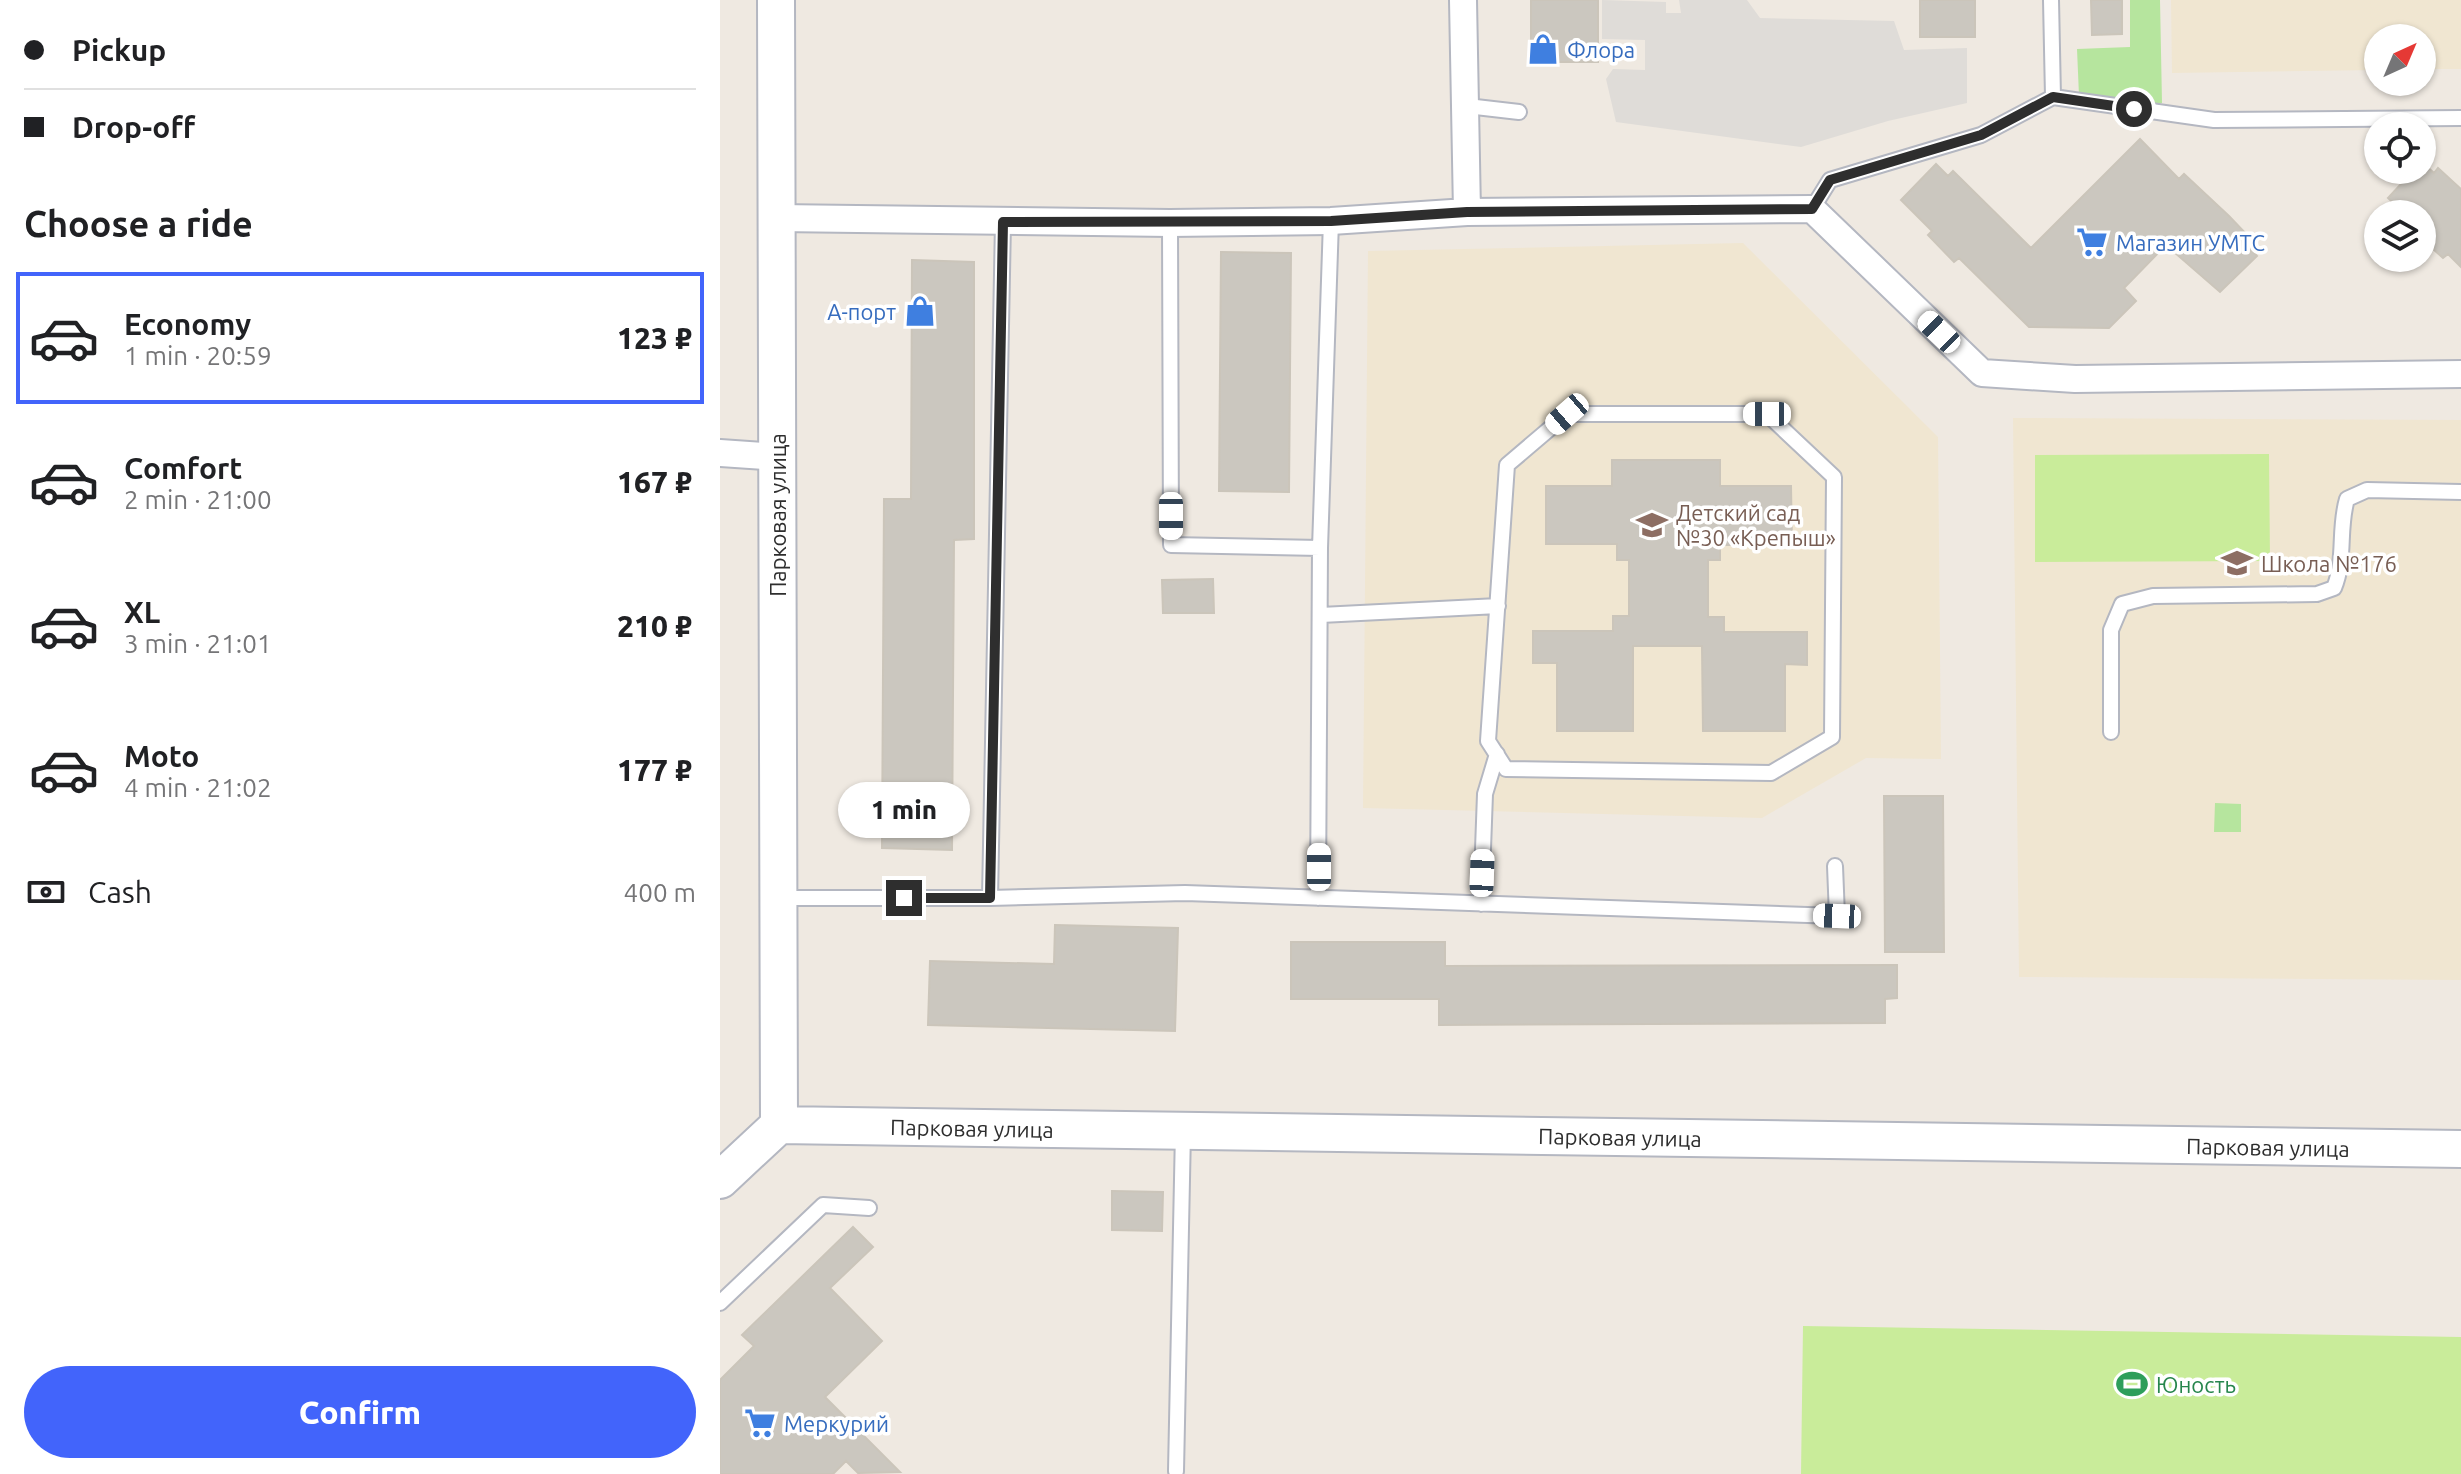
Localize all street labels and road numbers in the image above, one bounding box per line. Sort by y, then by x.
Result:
street label: Парковая улица [765,433,790,597]
street label: Парковая улица [890,1114,1054,1142]
street label: Парковая улица [1538,1123,1702,1151]
street label: Парковая улица [2186,1133,2350,1161]

